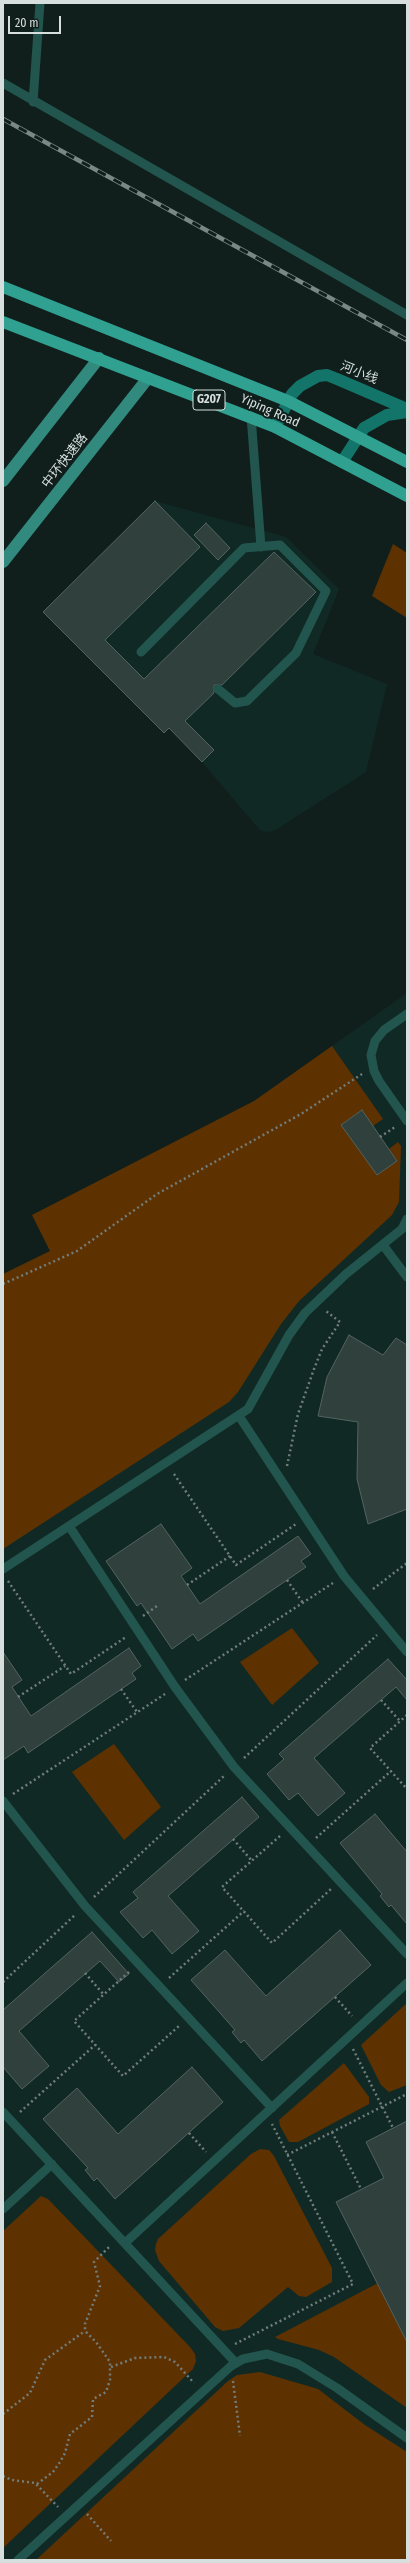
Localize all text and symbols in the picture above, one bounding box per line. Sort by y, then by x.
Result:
scale bar [10,8,63,34]
text: 20 m [15,16,39,30]
street label: 河小线 [338,358,380,388]
road number: G207 [193,390,225,410]
street label: Yiping Road [238,391,302,431]
street label: 中环快速路 [39,431,91,491]

